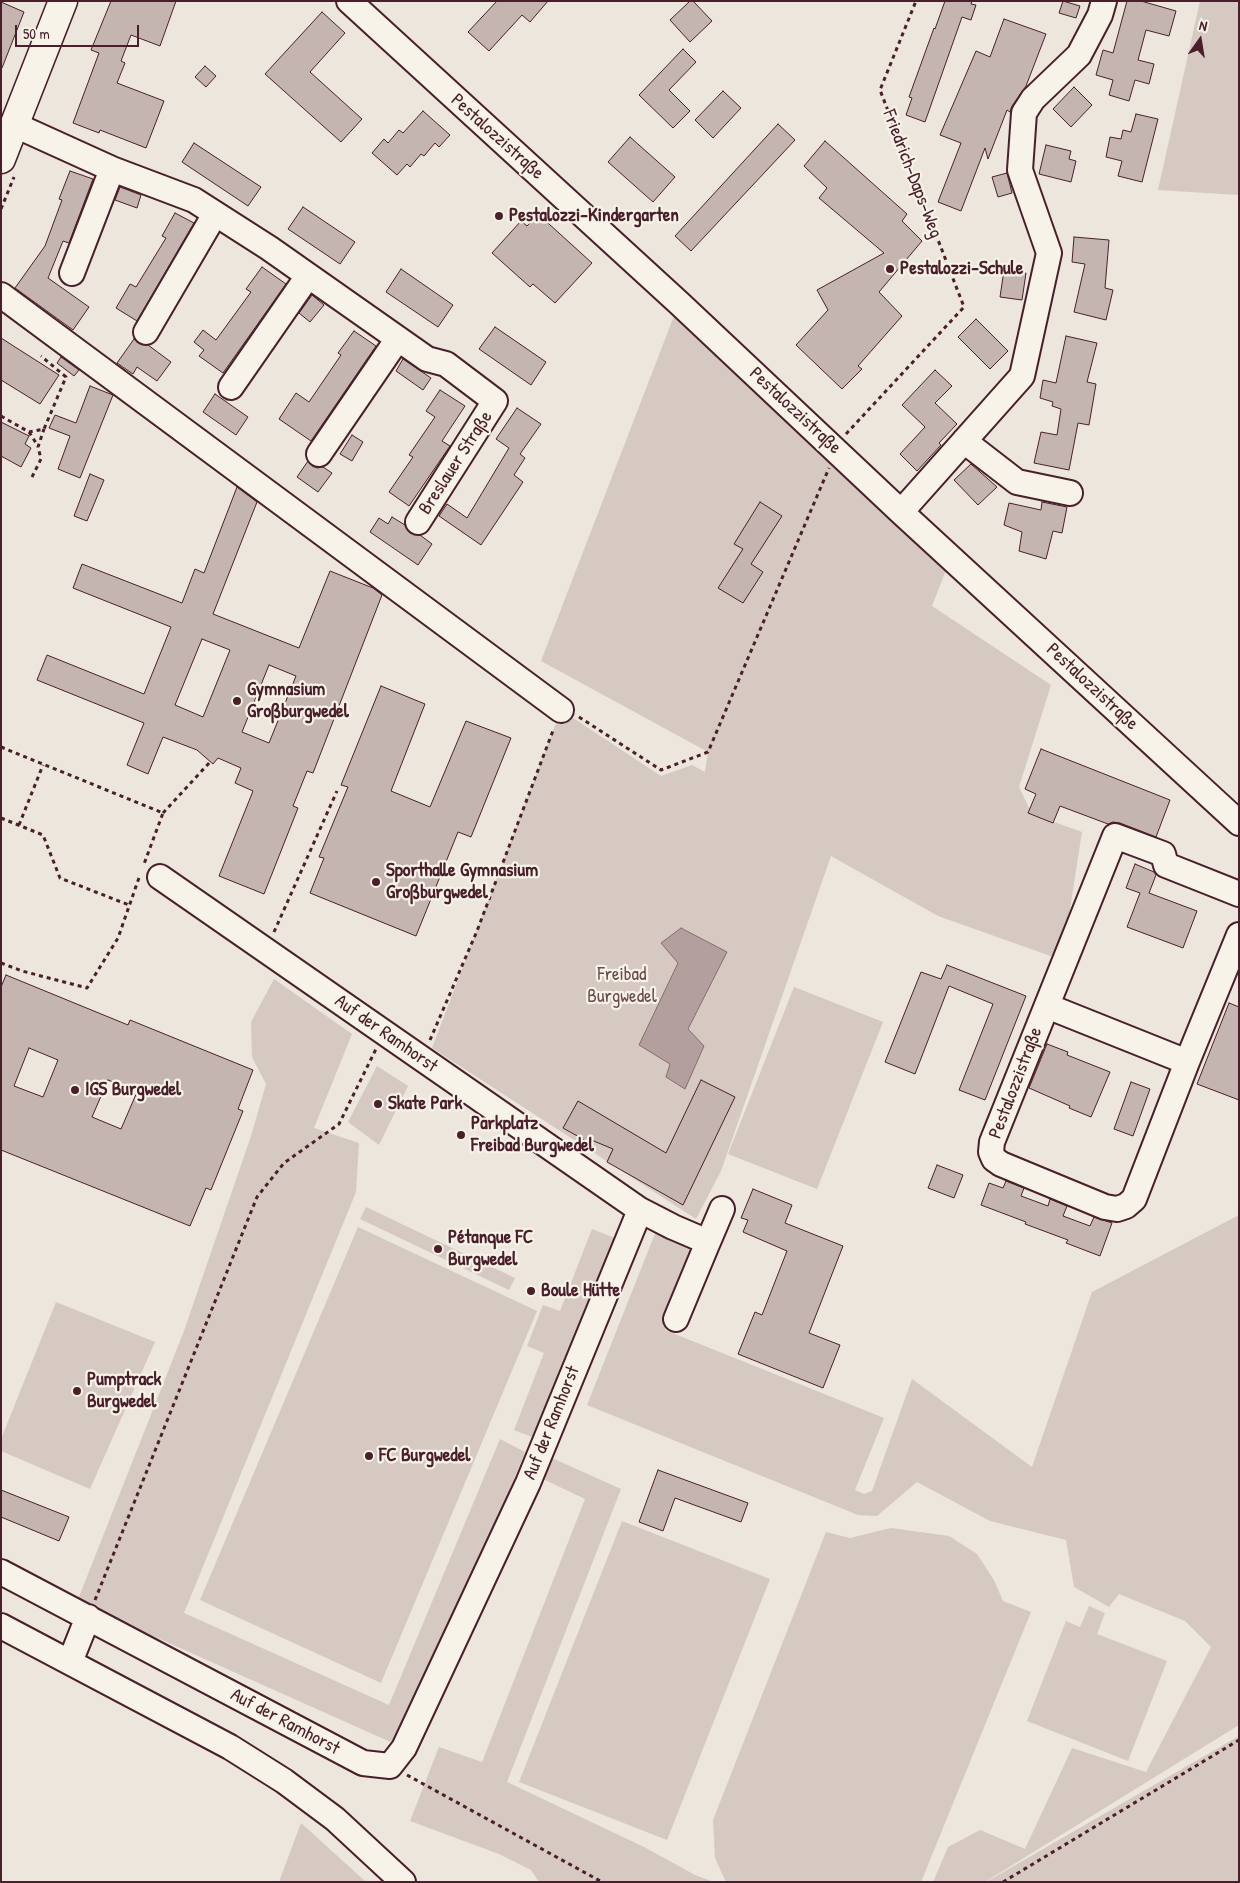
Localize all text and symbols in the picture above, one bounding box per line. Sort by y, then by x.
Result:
scale bar [18,15,141,47]
north arrow [1175,15,1225,65]
text: N [1198,15,1209,35]
text: 50 m [23,23,50,44]
street label: Pestalozzistraße [446,89,548,185]
street label: Friedrich-Daps-Weg [877,107,947,241]
place label: Pestalozzi-Kindergarten [509,205,679,227]
marker: Pestalozzi-Kindergarten [493,210,505,222]
place label: Pestalozzi-Schule [900,258,1023,280]
marker: Pestalozzi-Schule [884,263,896,275]
street label: Pestalozzistraße [744,363,846,459]
street label: Breslauer Straße [414,407,498,519]
street label: Pestalozzistraße [1041,639,1143,735]
place label: Gymnasium Großburgwedel [247,679,349,723]
marker: Gymnasium Großburgwedel [231,695,243,707]
place label: Sporthalle Gymnasium Großburgwedel [386,860,538,904]
marker: Sporthalle Gymnasium Großburgwedel [370,876,382,888]
park label: Freibad Burgwedel [587,964,657,1008]
street label: Auf der Ramhorst [330,990,442,1078]
street label: Pestalozzistraße [984,1024,1048,1142]
place label: IGS Burgwedel [85,1079,181,1101]
marker: IGS Burgwedel [69,1084,81,1096]
place label: Skate Park [388,1093,462,1115]
marker: Skate Park [372,1098,384,1110]
place label: Parkplatz Freibad Burgwedel [471,1113,594,1157]
marker: Parkplatz Freibad Burgwedel [455,1129,467,1141]
place label: Pétanque FC Burgwedel [448,1227,533,1271]
marker: Pétanque FC Burgwedel [432,1243,444,1255]
place label: Boule Hütte [541,1280,620,1302]
marker: Boule Hütte [525,1285,537,1297]
street label: Auf der Ramhorst [519,1363,585,1483]
place label: Pumptrack Burgwedel [87,1369,161,1413]
marker: Pumptrack Burgwedel [71,1385,83,1397]
place label: FC Burgwedel [379,1445,470,1467]
marker: FC Burgwedel [363,1450,375,1462]
street label: Auf der Ramhorst [226,1684,344,1760]

